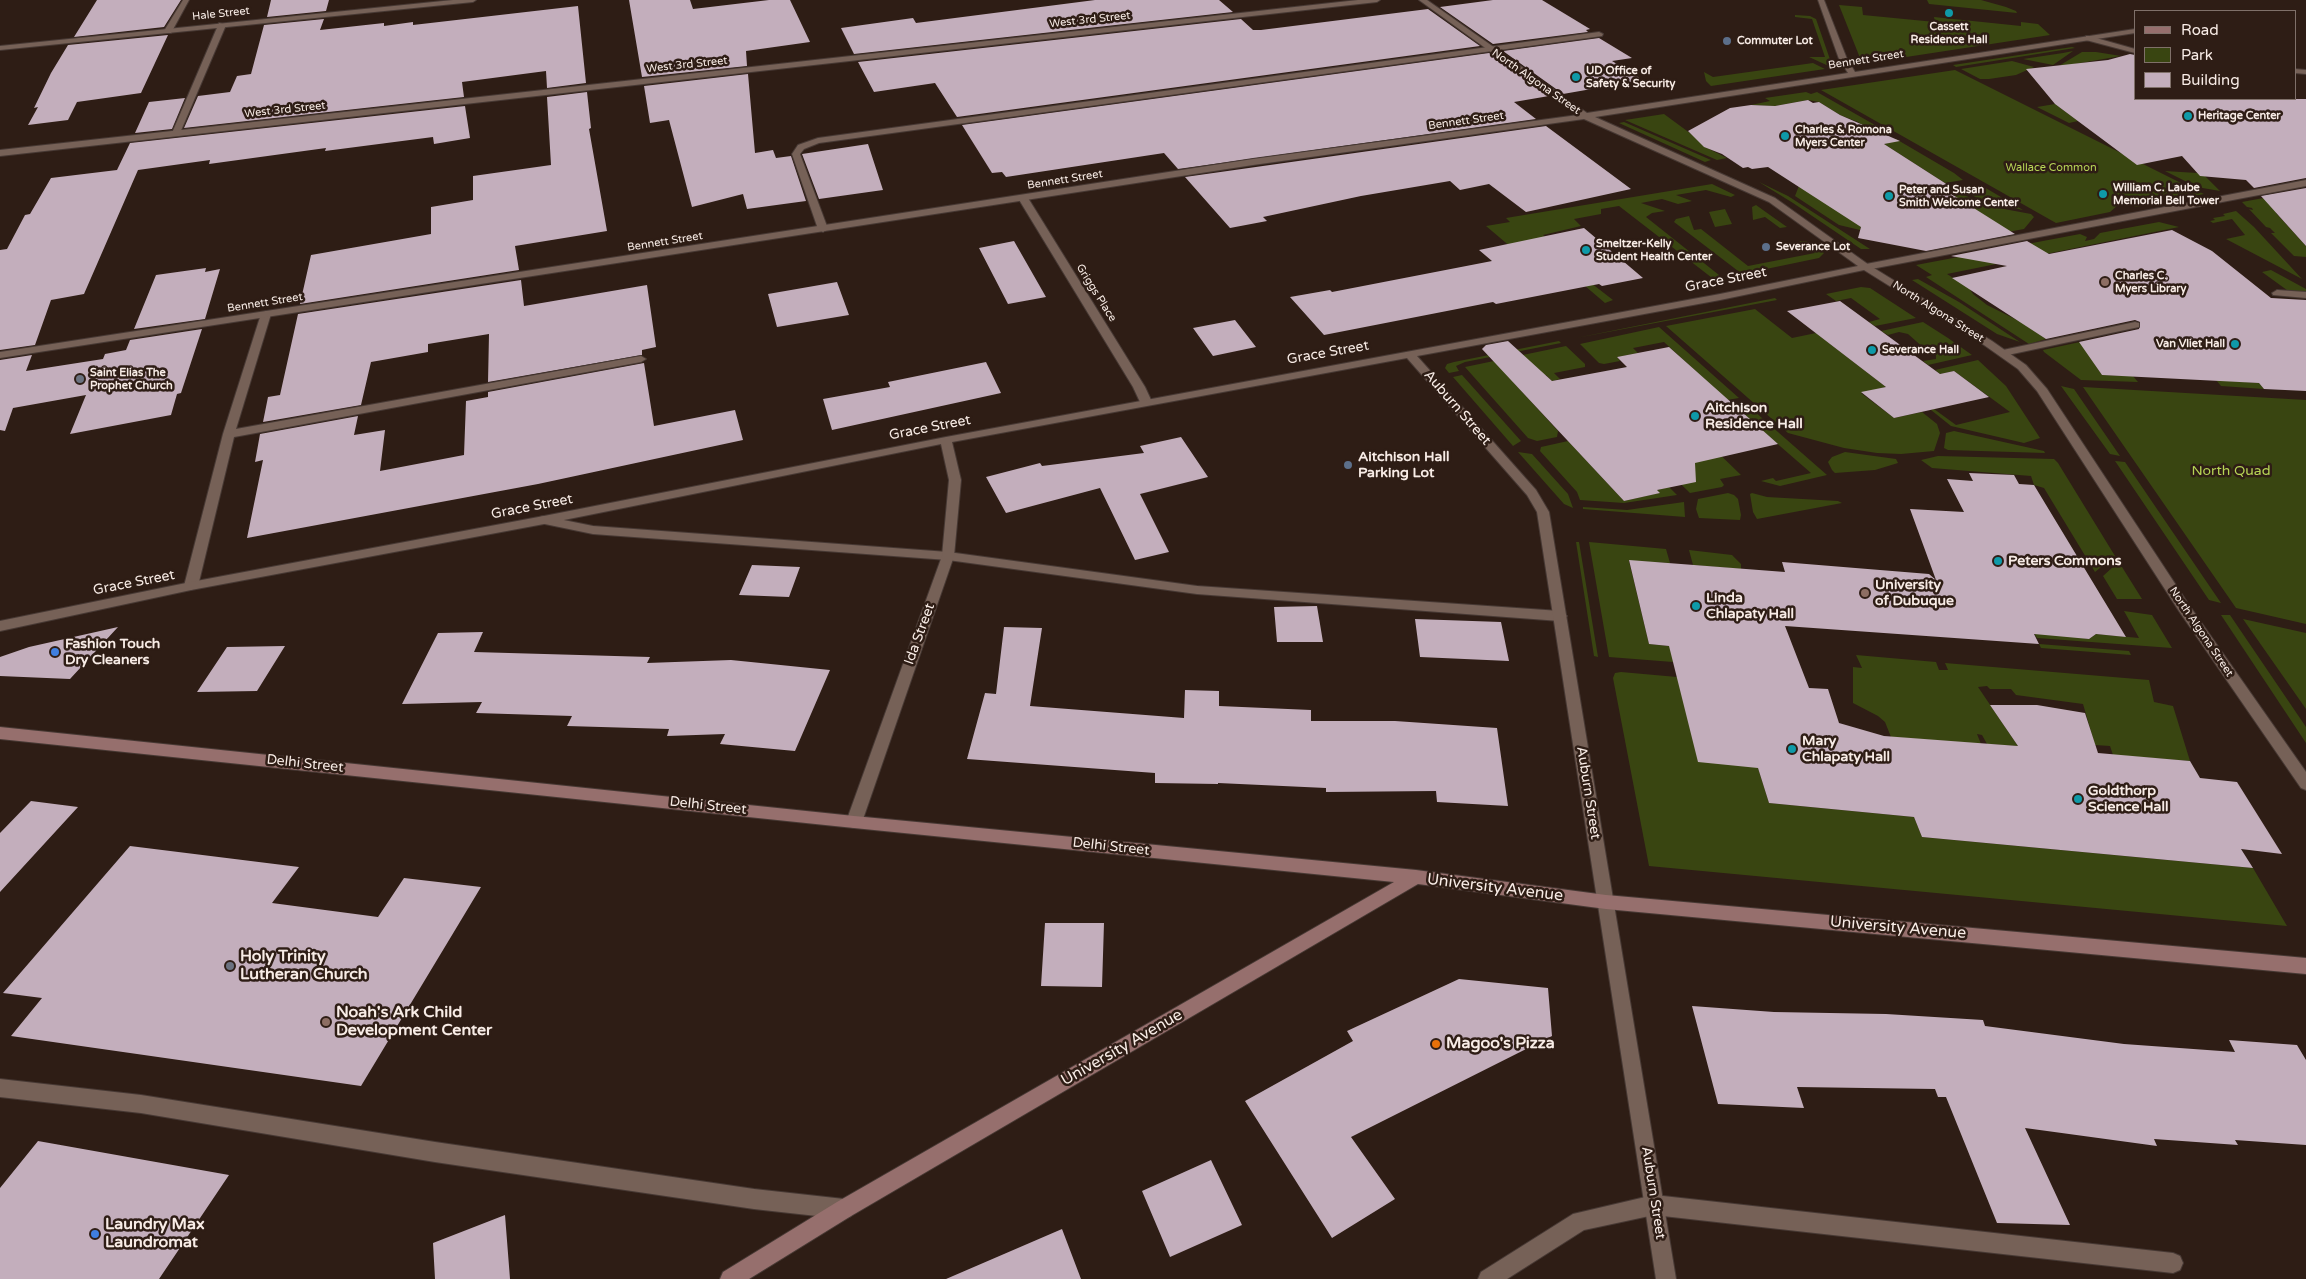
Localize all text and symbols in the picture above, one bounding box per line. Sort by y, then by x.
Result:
street label: Hale Street [192,4,250,24]
marker: Cassett Residence Hall [1943,7,1955,19]
street label: West 3rd Street [1049,9,1131,31]
legend [2134,10,2296,100]
place label: Cassett Residence Hall [1911,20,1987,46]
text: Road [2181,21,2219,39]
place label: Commuter Lot [1737,34,1813,48]
marker: Commuter Lot [1721,35,1733,47]
street label: North Algona Street [1489,46,1583,118]
text: Park [2181,46,2213,64]
street label: Bennett Street [1827,48,1905,72]
street label: West 3rd Street [646,54,728,76]
place label: UD Office of Safety & Security [1586,64,1675,90]
marker: UD Office of Safety & Security [1570,71,1582,83]
text: Building [2181,71,2240,89]
street label: West 3rd Street [244,99,326,121]
street label: Bennett Street [1427,109,1505,133]
place label: Heritage Center [2198,109,2281,123]
marker: Heritage Center [2182,110,2194,122]
place label: Charles & Romona Myers Center [1795,123,1892,149]
marker: Charles & Romona Myers Center [1779,130,1791,142]
park label: Wallace Common [2005,161,2097,175]
street label: Bennett Street [1026,168,1104,192]
place label: William C. Laube Memorial Bell Tower [2113,181,2219,207]
place label: Peter and Susan Smith Welcome Center [1899,183,2018,209]
marker: William C. Laube Memorial Bell Tower [2097,188,2109,200]
marker: Peter and Susan Smith Welcome Center [1883,190,1895,202]
street label: Bennett Street [626,230,704,254]
place label: Smeltzer-Kelly Student Health Center [1596,237,1712,263]
place label: Severance Lot [1776,240,1850,254]
marker: Severance Lot [1760,241,1772,253]
marker: Smeltzer-Kelly Student Health Center [1580,244,1592,256]
street label: Griggs Place [1073,262,1119,324]
street label: Grace Street [1684,264,1768,296]
place label: Charles C. Myers Library [2115,269,2186,295]
marker: Charles C. Myers Library [2099,276,2111,288]
street label: North Algona Street [1890,279,1986,345]
street label: Bennett Street [226,291,304,315]
place label: Van Vliet Hall [2156,337,2225,351]
street label: Grace Street [1286,338,1370,368]
marker: Van Vliet Hall [2229,338,2241,350]
place label: Severance Hall [1882,343,1959,357]
marker: Severance Hall [1866,344,1878,356]
place label: Saint Elias The Prophet Church [90,366,173,392]
street label: Auburn Street [1420,367,1494,449]
marker: Saint Elias The Prophet Church [74,373,86,385]
place label: Aitchison Residence Hall [1705,400,1803,432]
marker: Aitchison Residence Hall [1689,410,1701,422]
street label: Grace Street [888,412,972,444]
place label: Aitchison Hall Parking Lot [1358,449,1449,482]
marker: Aitchison Hall Parking Lot [1342,459,1354,471]
park label: North Quad [2192,463,2270,479]
street label: Grace Street [490,491,574,523]
place label: Peters Commons [2008,553,2122,569]
marker: Peters Commons [1992,555,2004,567]
street label: Grace Street [92,567,176,599]
place label: University of Dubuque [1875,577,1954,610]
street label: North Algona Street [2166,585,2236,679]
marker: University of Dubuque [1859,587,1871,599]
place label: Linda Chlapaty Hall [1706,590,1794,622]
marker: Linda Chlapaty Hall [1690,600,1702,612]
street label: Ida Street [901,601,939,667]
place label: Fashion Touch Dry Cleaners [65,636,160,669]
marker: Fashion Touch Dry Cleaners [49,646,61,658]
place label: Mary Chlapaty Hall [1802,733,1890,766]
marker: Mary Chlapaty Hall [1786,743,1798,755]
street label: Auburn Street [1572,745,1604,841]
street label: Delhi Street [266,752,344,776]
place label: Goldthorp Science Hall [2088,783,2168,816]
marker: Goldthorp Science Hall [2072,793,2084,805]
street label: Delhi Street [669,794,747,818]
street label: Delhi Street [1072,835,1150,859]
street label: University Avenue [1426,870,1564,906]
street label: University Avenue [1829,912,1967,944]
place label: Holy Trinity Lutheran Church [240,947,368,985]
marker: Holy Trinity Lutheran Church [224,960,236,972]
place label: Noah's Ark Child Development Center [336,1003,492,1041]
street label: University Avenue [1058,1005,1186,1091]
marker: Noah's Ark Child Development Center [320,1016,332,1028]
place label: Magoo's Pizza [1446,1034,1555,1054]
marker: Magoo's Pizza [1430,1038,1442,1050]
street label: Auburn Street [1637,1145,1669,1241]
place label: Laundry Max Laundromat [105,1215,205,1253]
marker: Laundry Max Laundromat [89,1228,101,1240]

